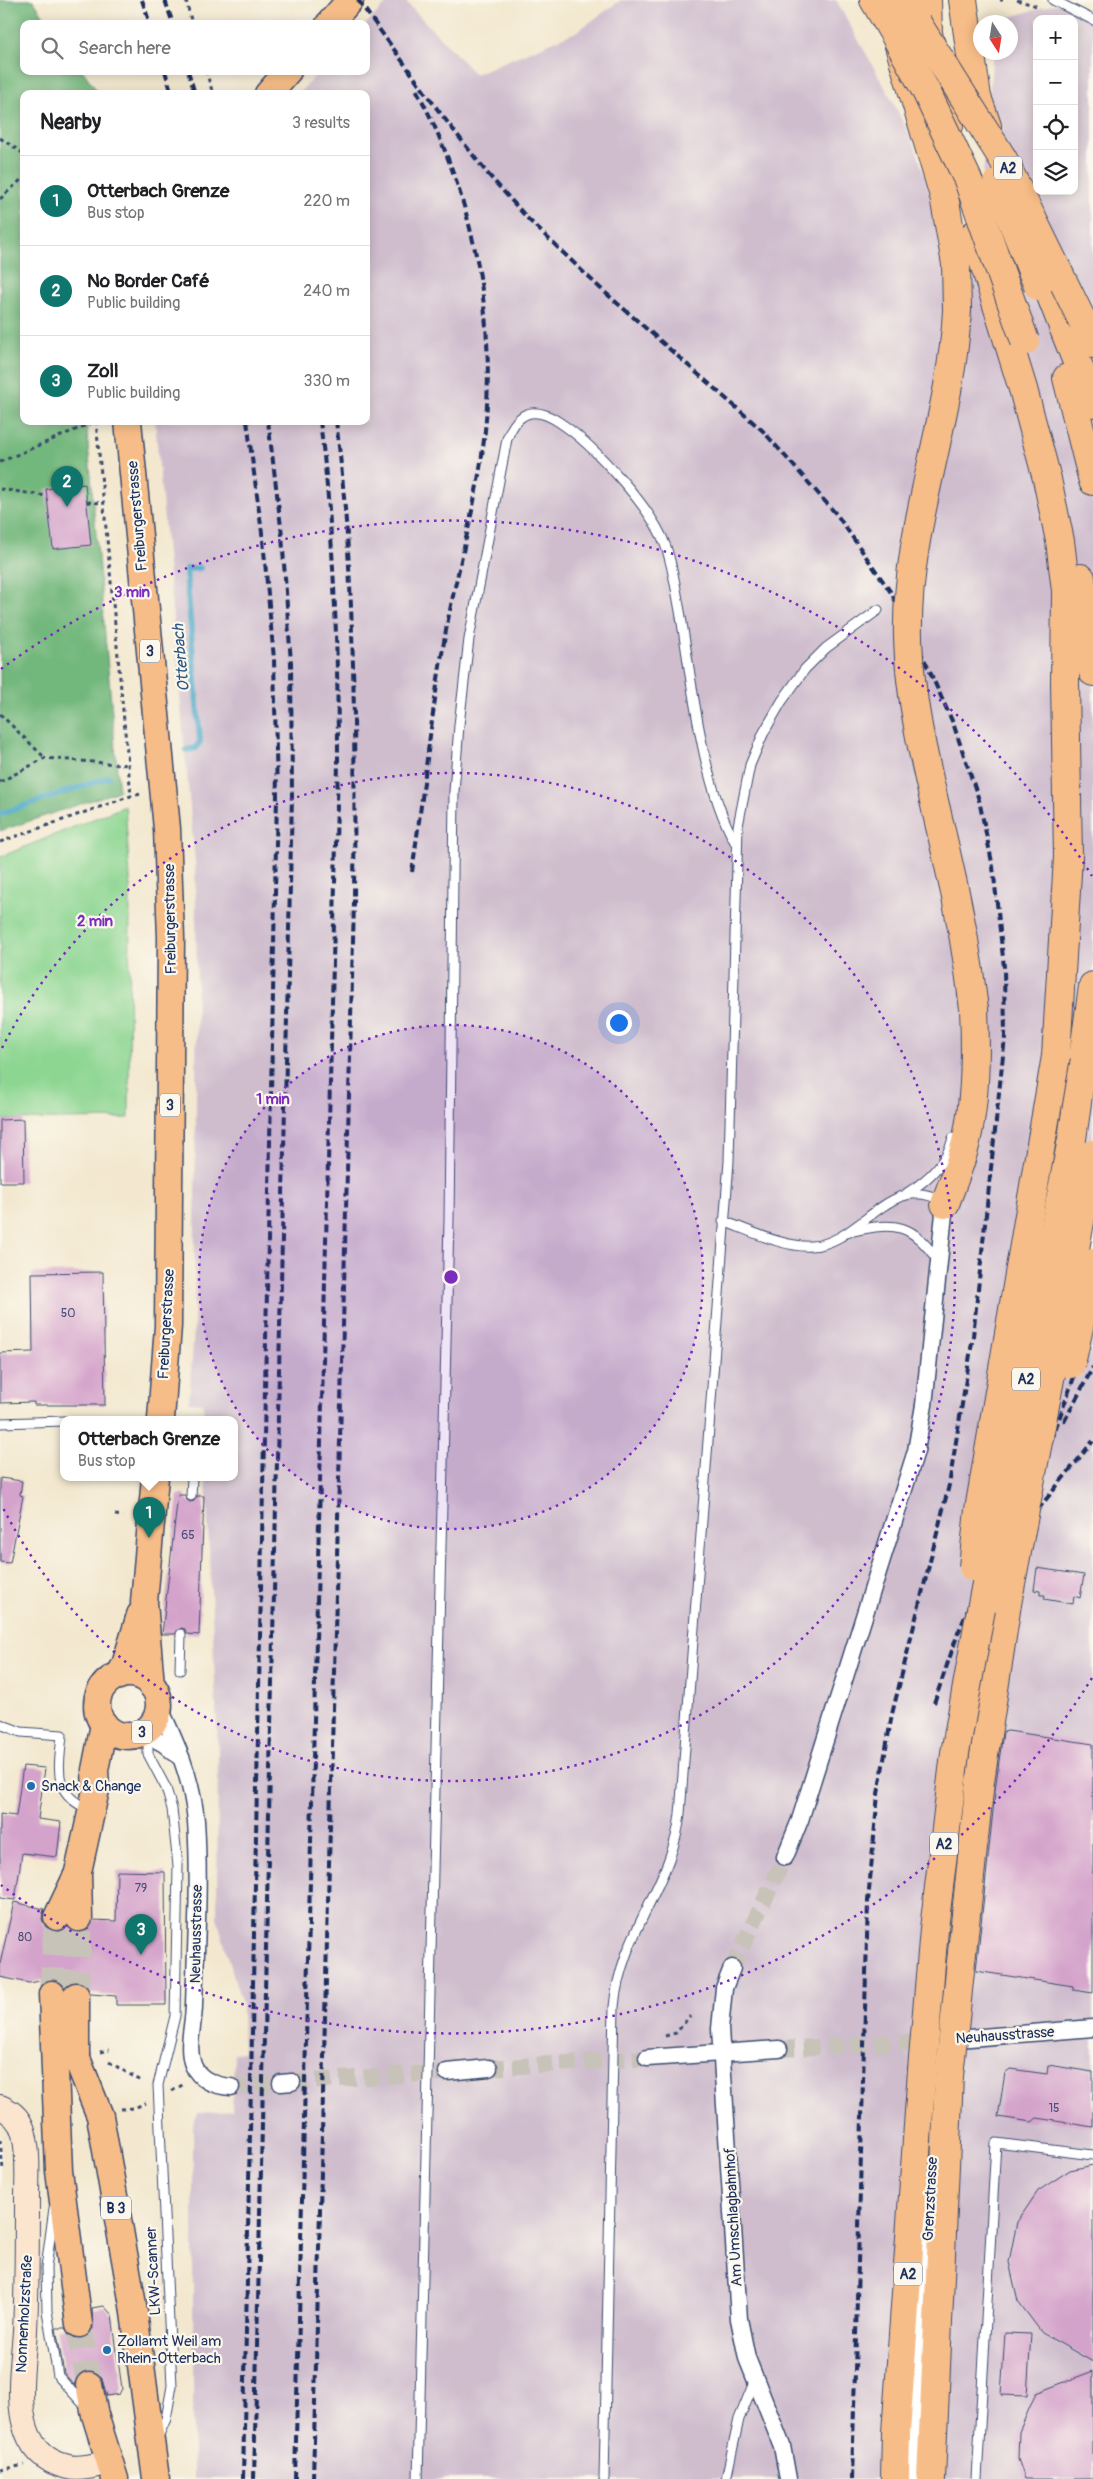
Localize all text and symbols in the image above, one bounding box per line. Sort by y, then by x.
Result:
north arrow [973,15,1018,60]
map controls [1033,15,1078,195]
button: + [1033,15,1078,60]
search box [20,20,370,75]
icon: search [38,34,66,62]
text: Search here [78,36,171,60]
button: − [1033,60,1078,105]
button: locate [1033,105,1078,150]
text: Nearby [40,109,101,136]
text: 3 results [292,113,350,133]
button: layers [1033,150,1078,195]
road number: A2 [994,156,1022,180]
text: Otterbach Grenze [87,179,229,203]
text: 1 [53,191,59,211]
text: 220 m [304,191,350,211]
text: Bus stop [87,203,145,223]
text: No Border Café [87,269,210,293]
text: 2 [52,281,60,301]
text: 240 m [303,281,350,301]
text: Public building [87,293,180,313]
text: Zoll [87,359,118,383]
text: 3 [52,371,60,391]
text: 330 m [304,371,350,391]
text: Public building [87,383,180,403]
street label: Freiburgerstrasse [123,459,152,572]
pin: 2 [51,466,83,507]
text: 3 min [114,583,150,602]
water label: Otterbach [168,622,194,692]
road number: 3 [140,640,160,662]
street label: Freiburgerstrasse [160,863,181,974]
text: 2 min [77,912,113,931]
your location [606,1010,632,1036]
text: 1 min [256,1090,290,1109]
road number: 3 [160,1094,180,1116]
street label: Freiburgerstrasse [154,1268,179,1380]
centre of rings [442,1268,460,1286]
house number: 50 [61,1306,75,1321]
road number: A2 [1012,1368,1040,1390]
popup [60,1416,238,1481]
text: Otterbach Grenze [78,1427,220,1451]
text: Bus stop [78,1451,135,1471]
pin: 1 [133,1497,165,1538]
house number: 65 [181,1528,195,1543]
road number: 3 [132,1720,152,1744]
place label: Snack & Change [41,1777,142,1796]
marker: Snack & Change [25,1780,37,1792]
road number: A2 [930,1832,958,1856]
house number: 79 [135,1881,147,1896]
street label: Neuhausstrasse [186,1884,207,1984]
pin: 3 [125,1914,157,1955]
house number: 80 [18,1930,32,1945]
street label: Neuhausstrasse [955,2023,1056,2048]
house number: 15 [1048,2101,1060,2116]
street label: Am Umschlagbahnhof [720,2147,747,2287]
street label: Grenzstrasse [919,2156,942,2242]
road number: B 3 [101,2196,131,2220]
street label: LKW-Scanner [142,2225,165,2316]
street label: Nonnenholzstraße [12,2254,37,2373]
road number: A2 [894,2262,922,2286]
place label: Zollamt Weil am Rhein-Otterbach [117,2332,221,2368]
marker: Zollamt Weil am Rhein-Otterbach [101,2344,113,2356]

